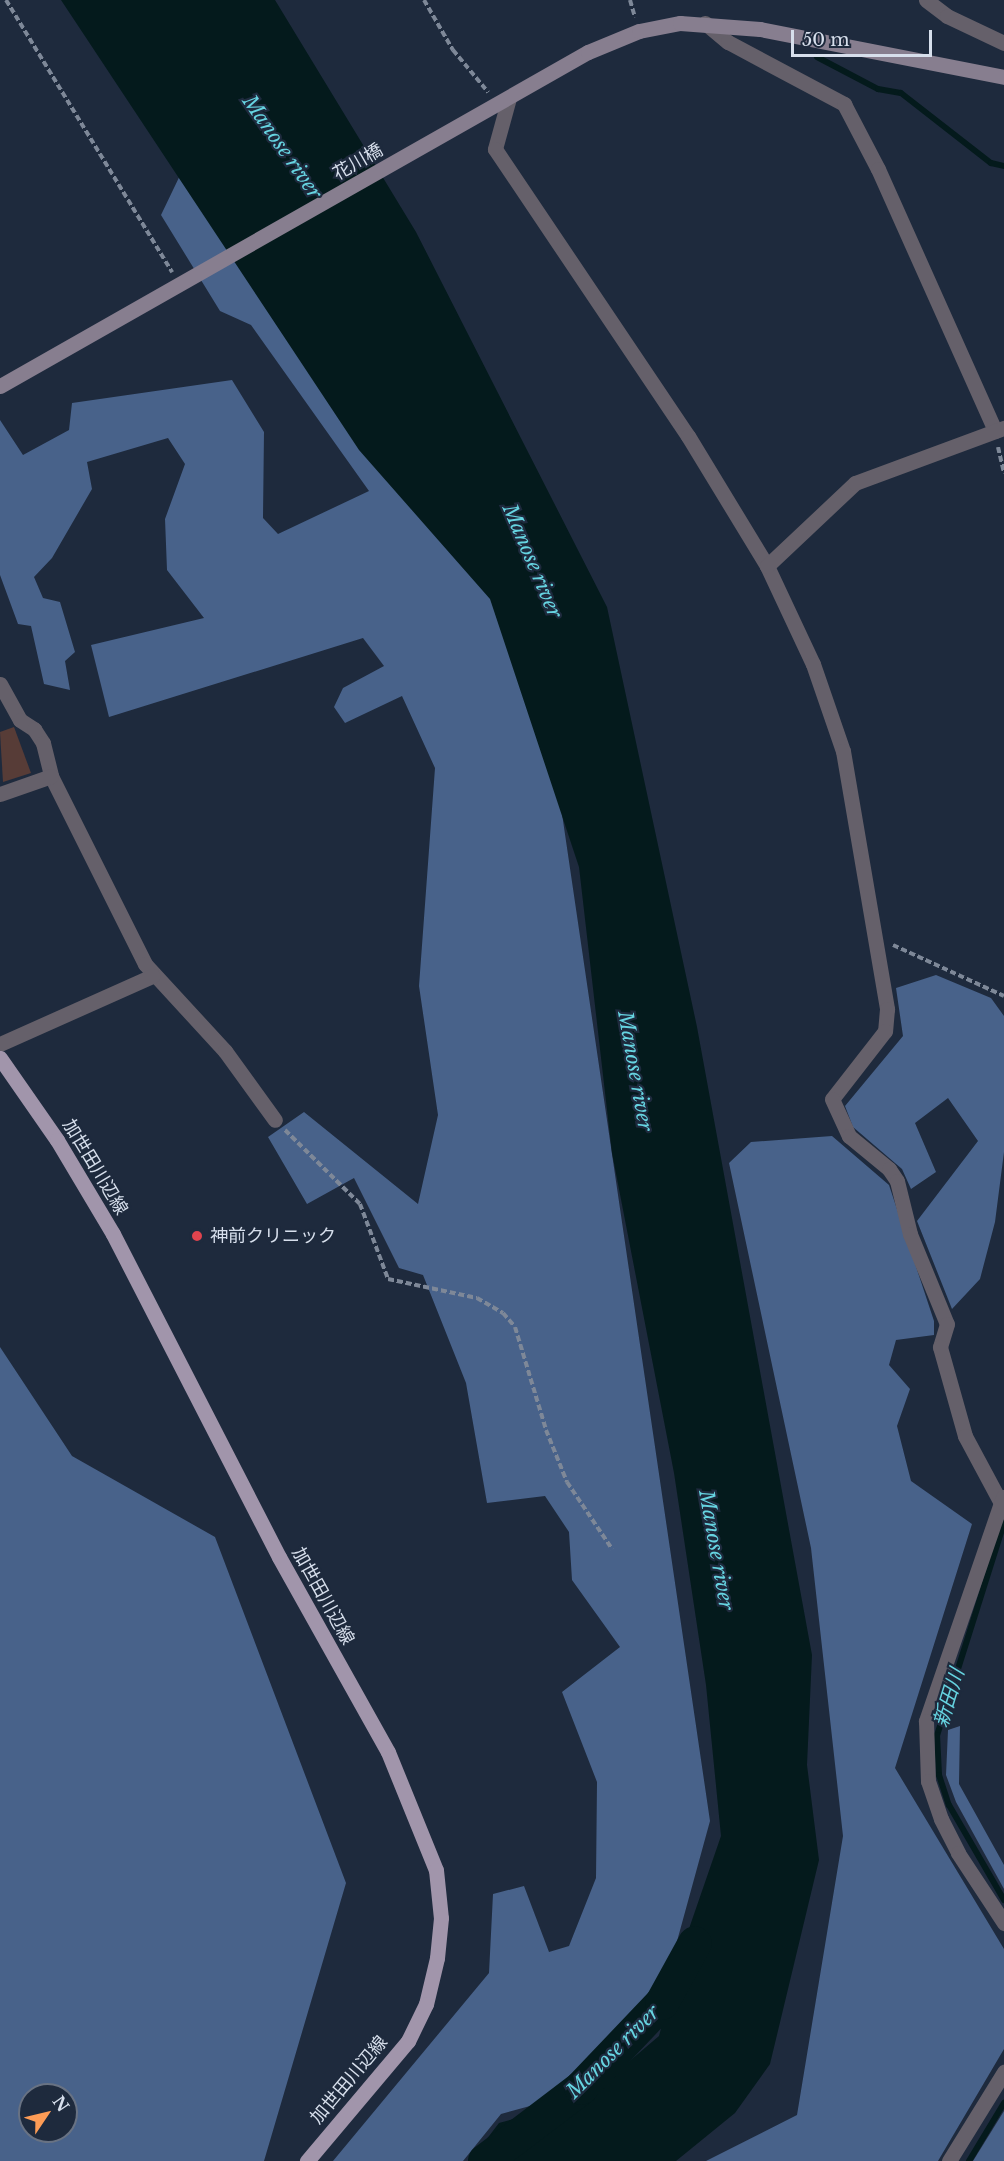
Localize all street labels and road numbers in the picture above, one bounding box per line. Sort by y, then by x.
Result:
street label: 花川橋 [329,139,387,185]
street label: 加世田川辺線 [58,1115,132,1219]
street label: 加世田川辺線 [287,1544,359,1648]
street label: 加世田川辺線 [306,2032,392,2128]

